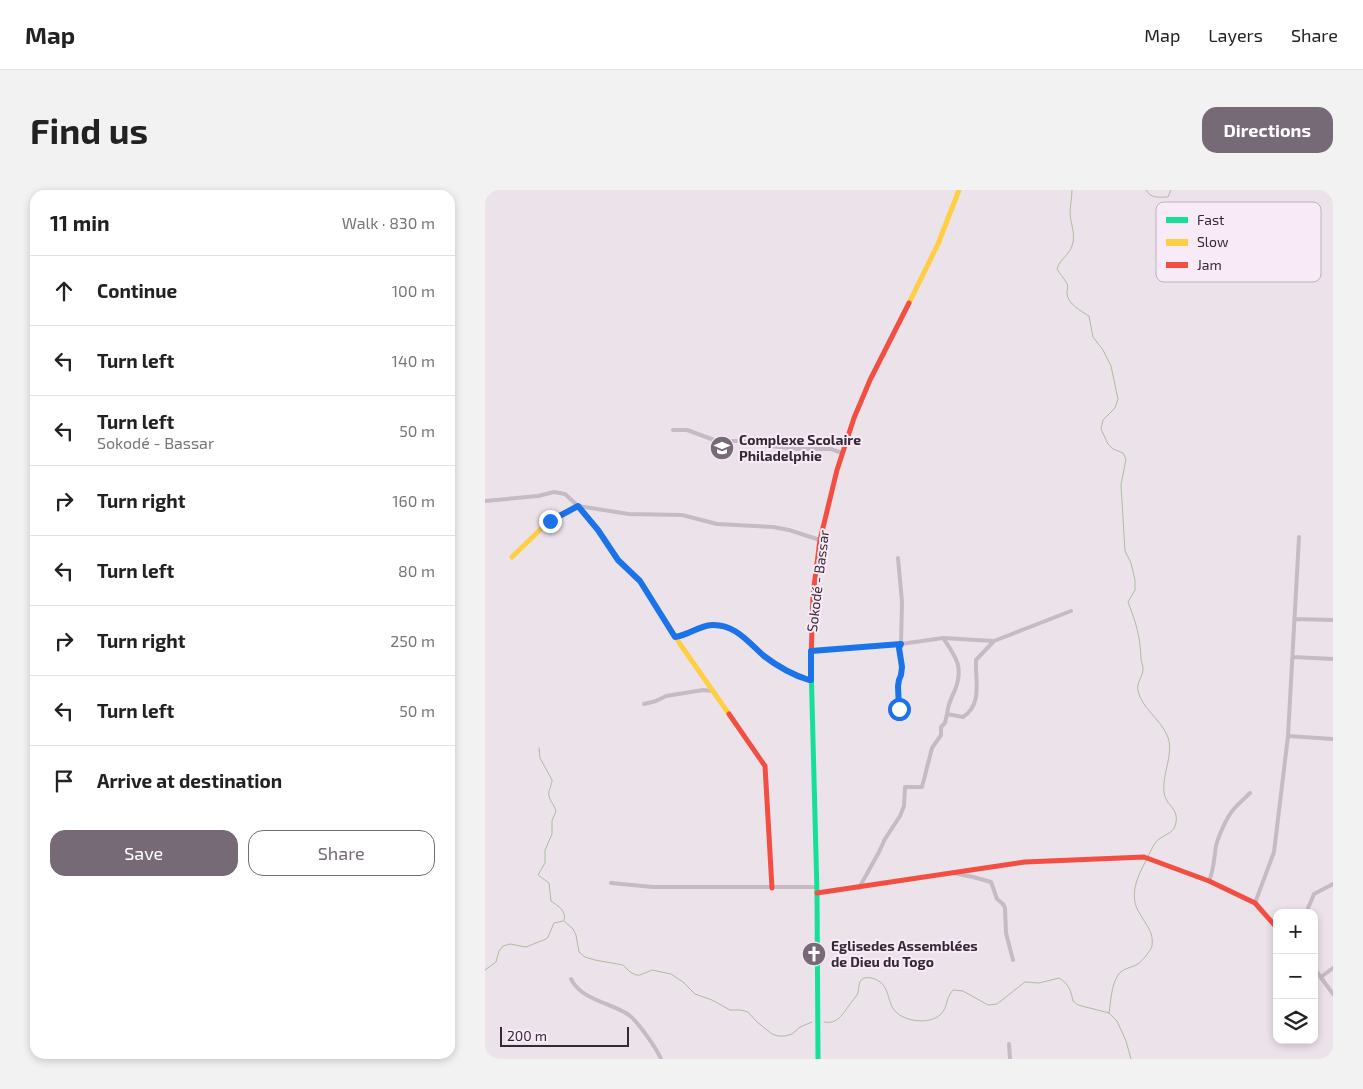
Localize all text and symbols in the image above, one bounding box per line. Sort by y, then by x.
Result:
text: Map [25,20,75,49]
text: Map [1144,24,1180,46]
text: Layers [1208,24,1263,46]
text: Share [1291,24,1338,46]
button: Directions [1202,107,1333,153]
text: Find us [30,109,148,151]
legend [1156,202,1321,282]
text: 11 min [50,210,110,235]
text: Fast [1197,211,1224,228]
text: Walk · 830 m [342,213,435,232]
text: Slow [1197,233,1229,250]
text: Jam [1197,256,1222,273]
icon: ahead [50,277,78,305]
text: Continue [97,279,177,302]
text: 100 m [392,281,435,300]
icon: left [50,347,78,375]
text: Turn left [97,349,174,372]
text: 140 m [392,351,435,370]
text: Turn left [97,410,174,433]
icon: left [50,417,78,445]
text: 50 m [399,421,435,440]
place label: Complexe Scolaire Philadelphie [739,431,861,464]
text: Sokodé - Bassar [97,433,214,452]
school or university icon: Complexe Scolaire Philadelphie [709,435,735,461]
icon: right [50,487,78,515]
text: Turn right [97,489,185,512]
text: 160 m [392,491,435,510]
route end [539,510,562,533]
street label: Sokodé - Bassar [803,529,832,633]
icon: left [50,557,78,585]
text: Turn left [97,559,174,582]
text: 80 m [398,561,435,580]
icon: right [50,627,78,655]
text: Turn right [97,629,185,652]
text: 250 m [390,631,435,650]
icon: left [50,697,78,725]
route start [888,698,911,721]
text: Turn left [97,699,174,722]
text: 50 m [399,701,435,720]
icon: arrive [50,767,78,795]
text: Arrive at destination [97,769,282,792]
button: Save [50,830,238,876]
button: Share [248,830,435,876]
map controls [1273,909,1318,1044]
button: + [1273,909,1318,954]
place label: Eglisedes Assemblées de Dieu du Togo [831,937,978,970]
church icon: Eglisedes Assemblées de Dieu du Togo [801,941,827,967]
button: − [1273,954,1318,999]
button: layers [1273,999,1318,1044]
scale bar [500,1024,629,1047]
text: 200 m [507,1027,547,1044]

